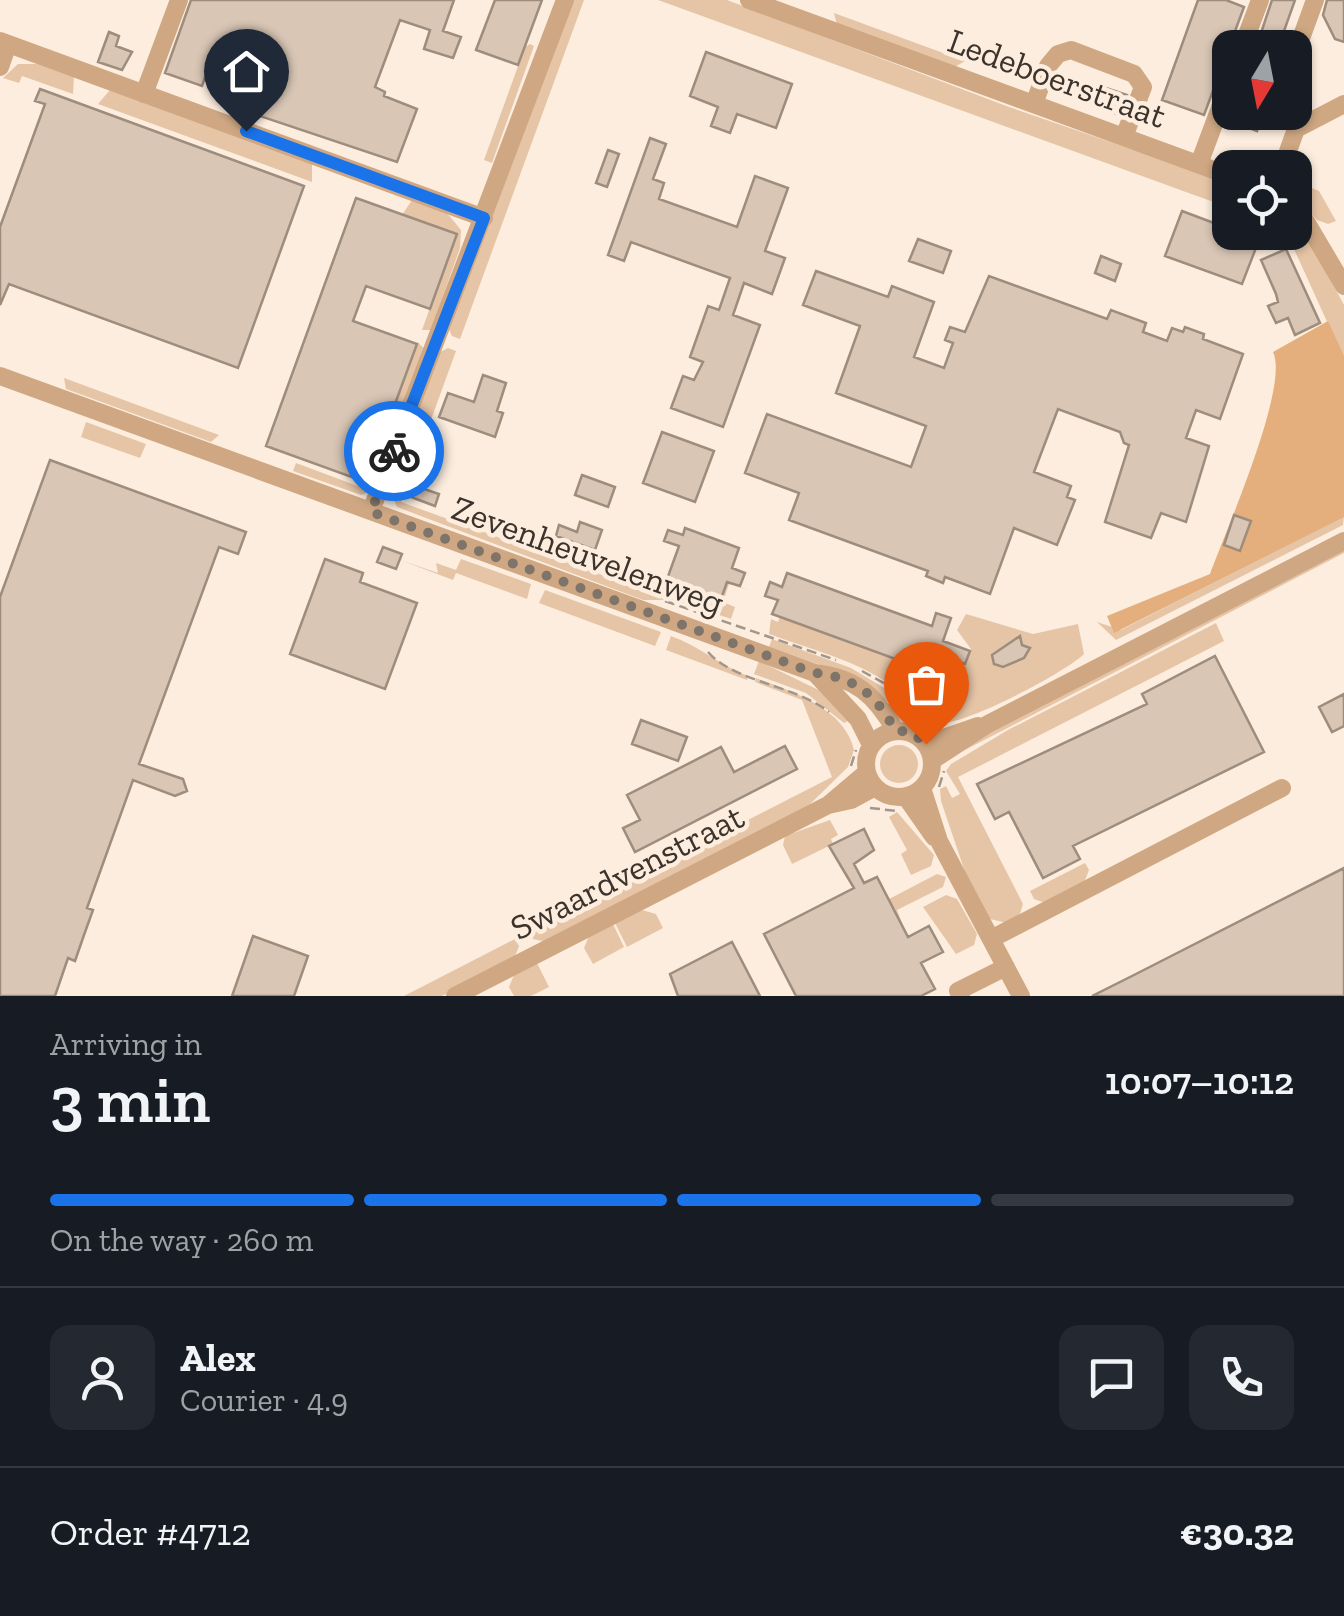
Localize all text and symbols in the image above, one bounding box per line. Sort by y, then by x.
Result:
street label: Ledeboerstraat [942,19,1172,137]
pin [204,29,289,132]
north arrow [1212,30,1312,130]
map controls [1212,30,1312,250]
icon: home [219,44,274,99]
button: locate [1212,150,1312,250]
courier [344,401,444,501]
icon: bike [367,424,422,479]
street label: Zevenheuvelenweg [447,486,729,624]
pin [884,642,969,745]
icon: bag [899,657,954,712]
street label: Swaardvenstraat [503,795,751,949]
text: Arriving in [50,1025,202,1063]
text: 10:07–10:12 [1105,1058,1294,1104]
text: 3 min [50,1061,210,1139]
text: On the way · 260 m [50,1221,314,1259]
button: person [50,1325,155,1430]
button: chat [1059,1325,1164,1430]
button: phone [1189,1325,1294,1430]
text: Alex [180,1335,256,1381]
text: Courier · 4.9 [180,1381,348,1419]
text: Order #4712 [50,1509,251,1555]
text: €30.32 [1180,1509,1294,1555]

